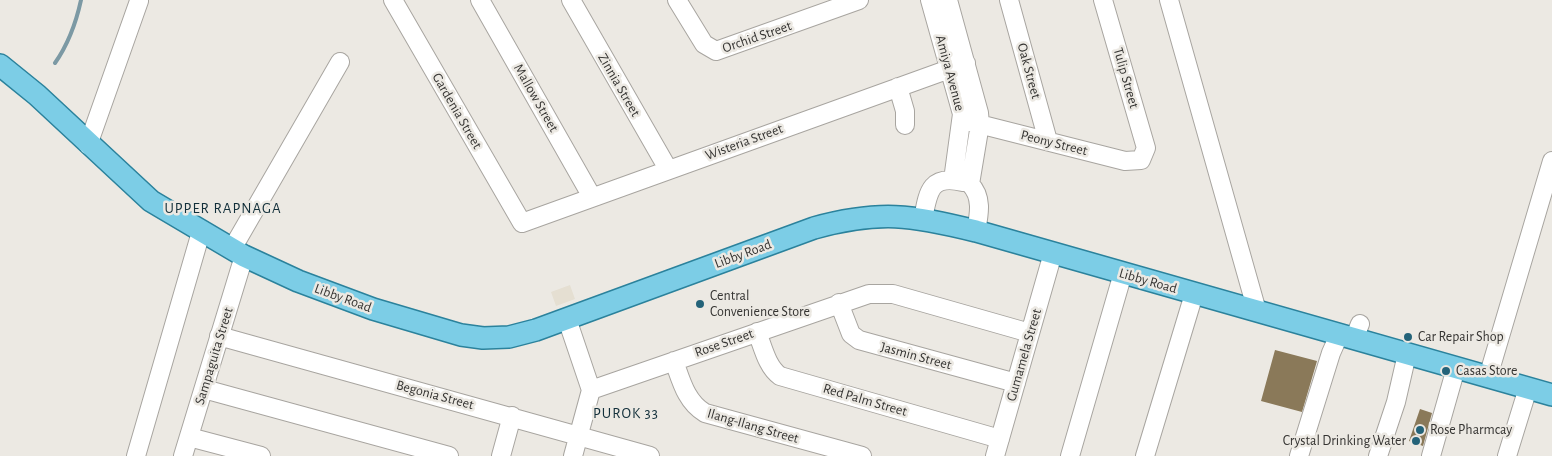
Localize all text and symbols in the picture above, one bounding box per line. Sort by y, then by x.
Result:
street label: Orchid Street [720,17,794,57]
street label: Amiya Avenue [932,33,968,113]
street label: Oak Street [1014,41,1044,101]
street label: Tulip Street [1109,46,1143,110]
street label: Zinnia Street [594,50,644,120]
street label: Mallow Street [510,61,562,135]
street label: Gardenia Street [428,70,486,152]
street label: Wisteria Street [703,120,785,164]
street label: Peony Street [1019,127,1089,159]
district label: UPPER RAPNAGA [163,199,283,217]
street label: Libby Road [712,236,774,272]
street label: Libby Road [1117,265,1179,297]
street label: Libby Road [312,280,374,316]
place label: Central Convenience Store [710,288,810,321]
marker: Central Convenience Store [694,298,706,310]
street label: Sampaguita Street [191,305,237,407]
street label: Gumamela Street [1003,307,1045,403]
street label: Rose Street [692,325,756,361]
place label: Car Repair Shop [1418,329,1504,345]
marker: Car Repair Shop [1402,331,1414,343]
street label: Jasmin Street [879,338,953,374]
place label: Casas Store [1456,363,1517,379]
marker: Casas Store [1440,365,1452,377]
street label: Begonia Street [394,377,476,413]
street label: Red Palm Street [821,380,909,420]
district label: PUROK 33 [592,404,660,422]
street label: Ilang-Ilang Street [705,405,801,447]
place label: Rose Pharmcay [1430,422,1512,438]
marker: Rose Pharmcay [1414,424,1426,436]
place label: Crystal Drinking Water [1283,433,1406,449]
marker: Crystal Drinking Water [1410,435,1422,447]

